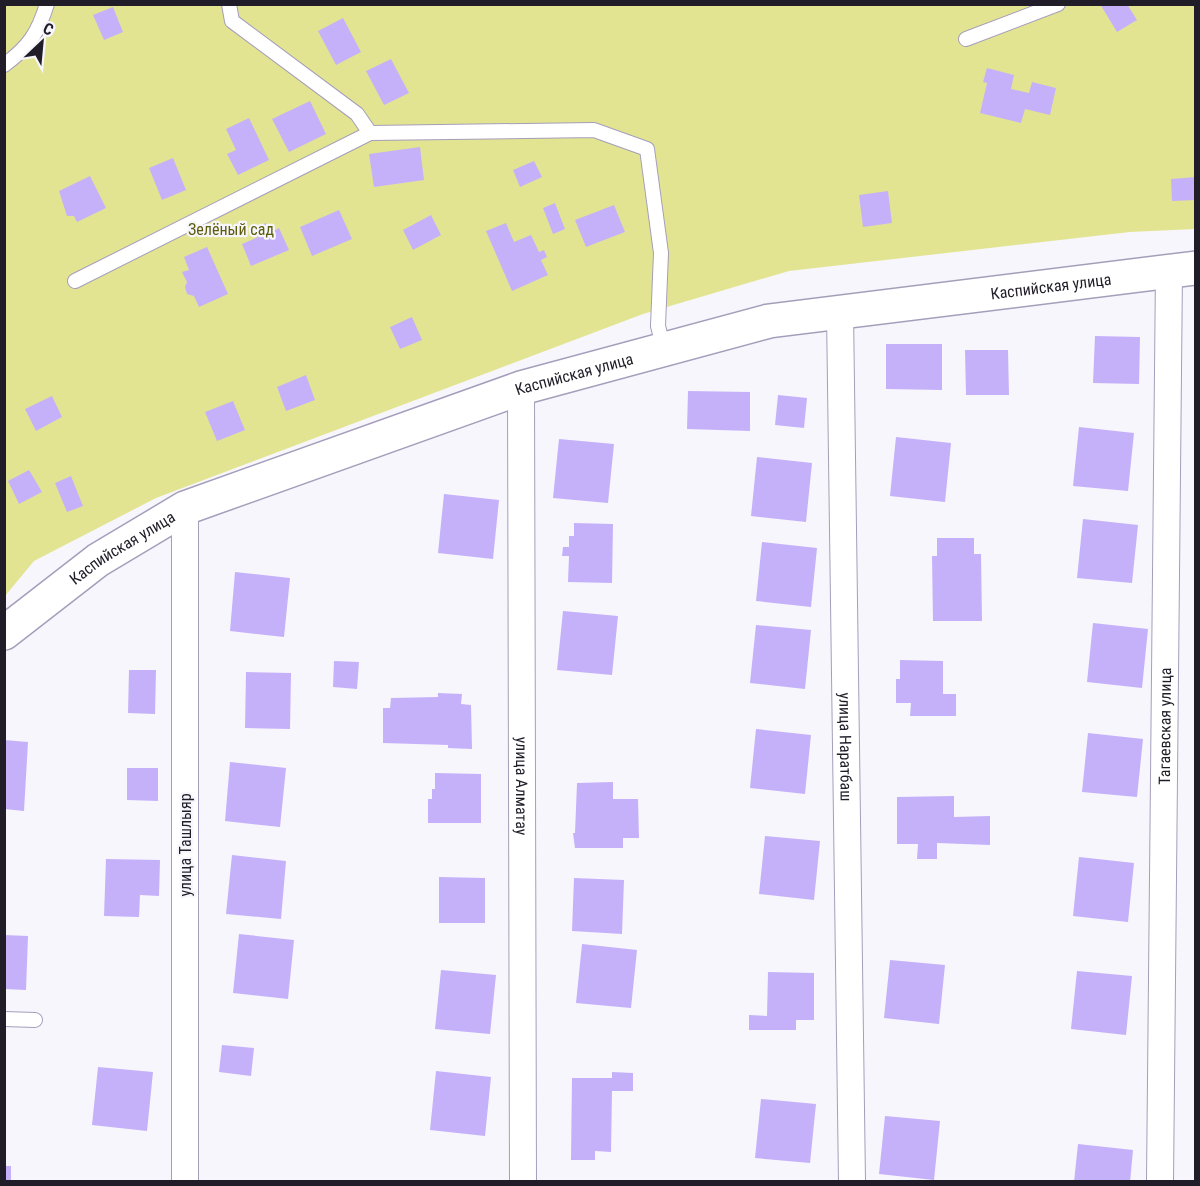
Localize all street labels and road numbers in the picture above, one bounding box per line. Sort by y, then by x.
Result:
street label: Каспийская улица [989,270,1112,303]
street label: Каспийская улица [512,349,635,399]
street label: Каспийская улица [66,507,178,589]
street label: Тагаевская улица [1155,667,1175,785]
street label: улица Наратбаш [835,692,856,802]
street label: улица Алматау [512,737,531,836]
street label: улица Ташлыяр [176,793,195,897]

